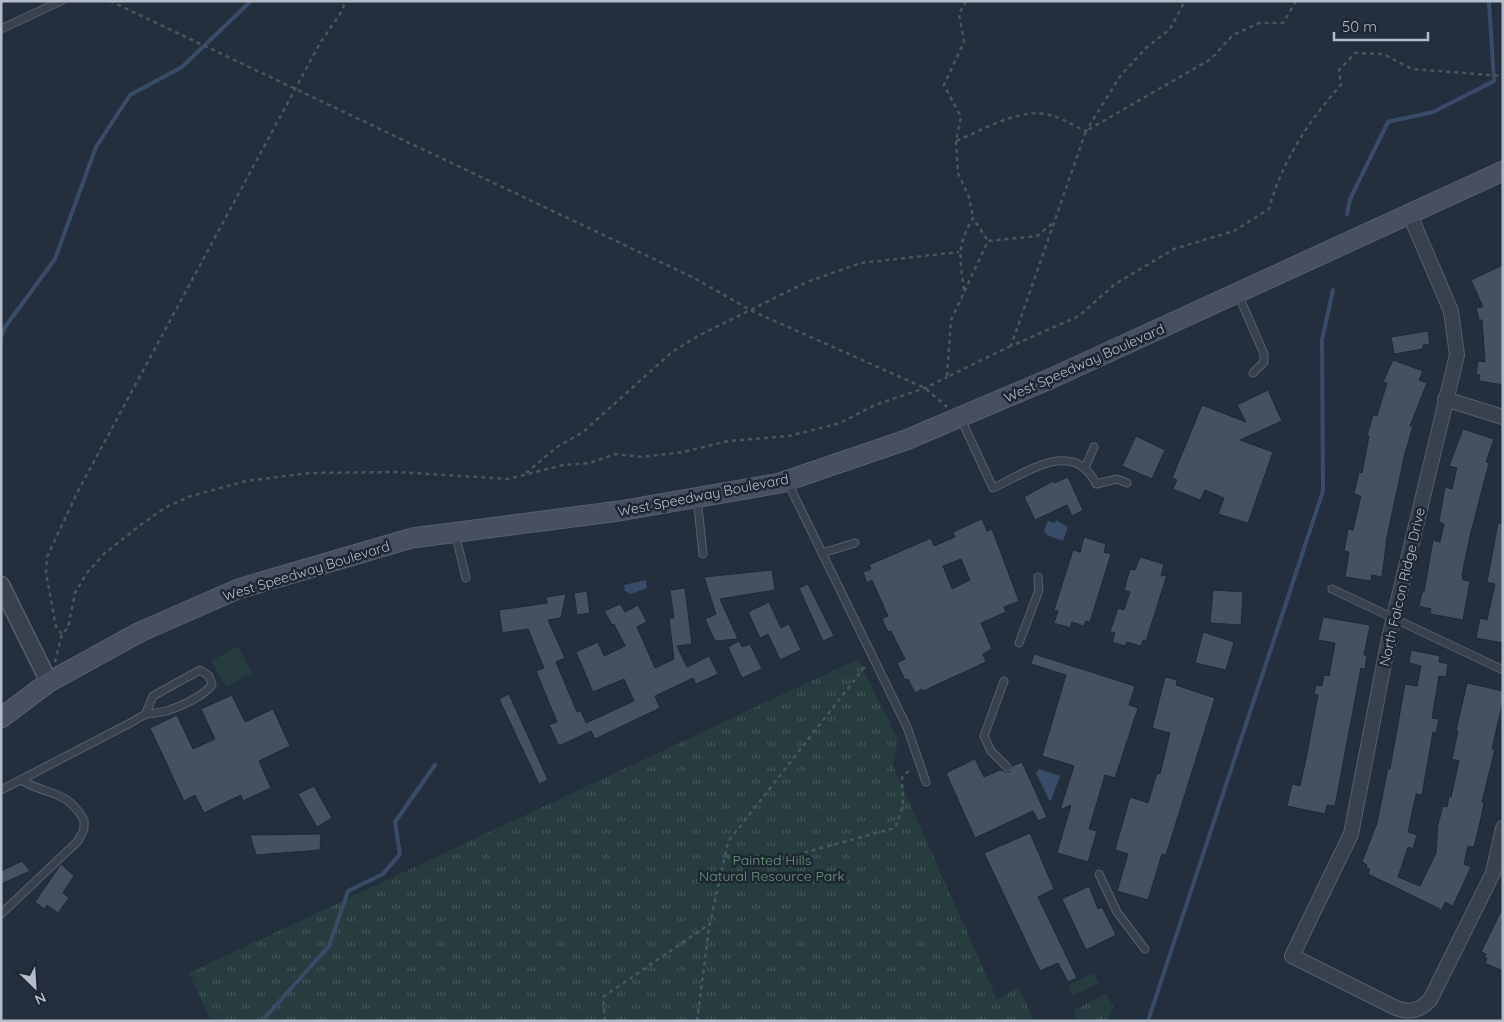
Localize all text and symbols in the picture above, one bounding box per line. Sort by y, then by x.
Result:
scale bar [1334,10,1428,42]
text: 50 m [1342,17,1377,36]
street label: West Speedway Boulevard [1001,319,1167,407]
street label: West Speedway Boulevard [616,470,790,520]
street label: North Falcon Ridge Drive [1375,506,1429,668]
street label: West Speedway Boulevard [220,537,392,605]
park label: Painted Hills Natural Resource Park [699,851,845,885]
north arrow [10,962,60,1012]
text: N [32,988,49,1009]

